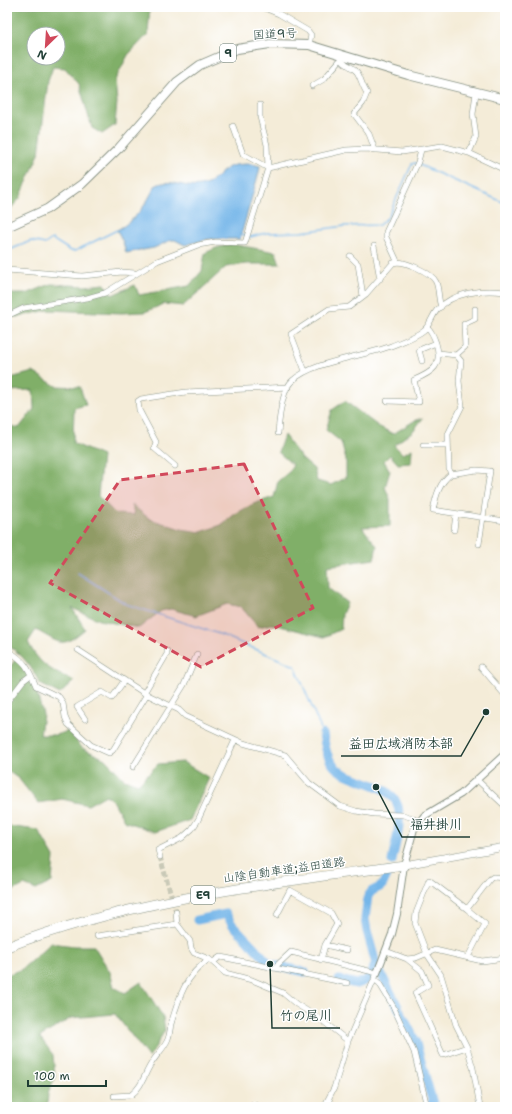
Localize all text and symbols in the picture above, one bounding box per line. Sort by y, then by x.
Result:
street label: 国道9号 [252,25,298,43]
north arrow [26,26,66,66]
road number: 9 [220,44,236,62]
text: N [35,46,49,63]
callout: 益田広域消防本部 [341,731,461,756]
text: 益田広域消防本部 [349,735,453,752]
callout: 福井掛川 [402,812,470,837]
text: 福井掛川 [410,816,462,833]
street label: 山陰自動車道;益田道路 [222,853,346,887]
road number: E9 [191,886,215,904]
callout: 竹の尾川 [272,1003,340,1028]
text: 竹の尾川 [280,1007,332,1024]
scale bar [28,1062,106,1088]
text: 100 m [34,1068,70,1084]

